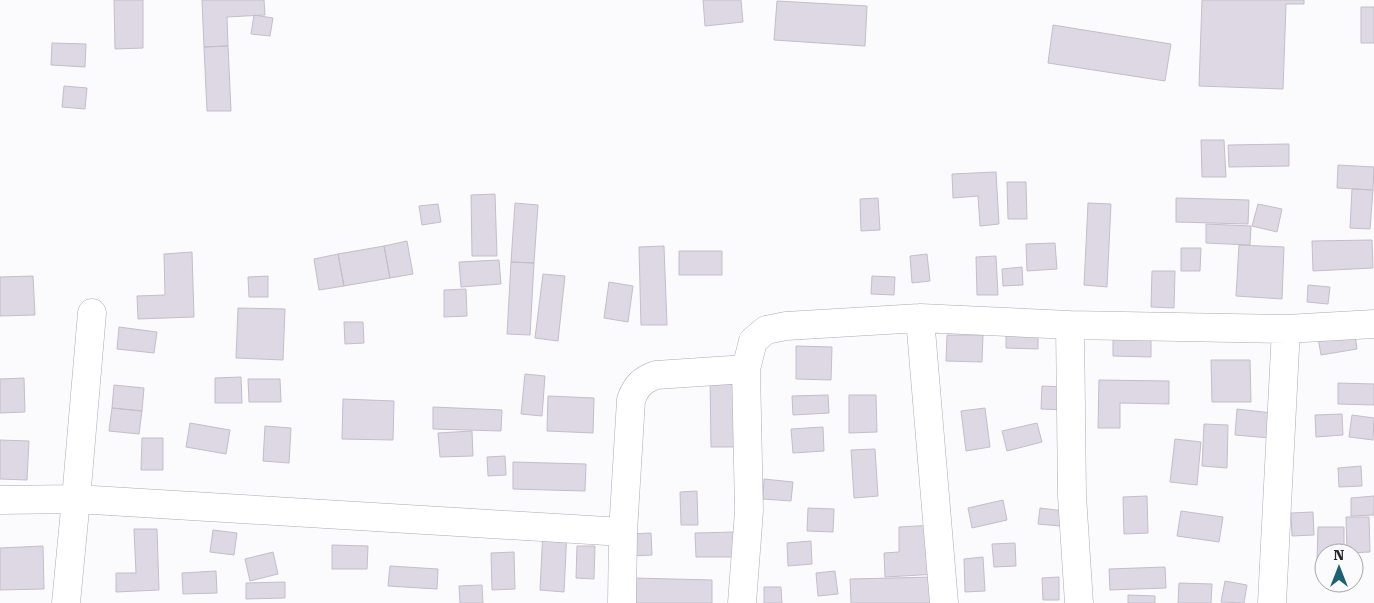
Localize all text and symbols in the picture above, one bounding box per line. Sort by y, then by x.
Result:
north arrow [1314,543,1364,593]
text: N [1334,547,1345,563]

